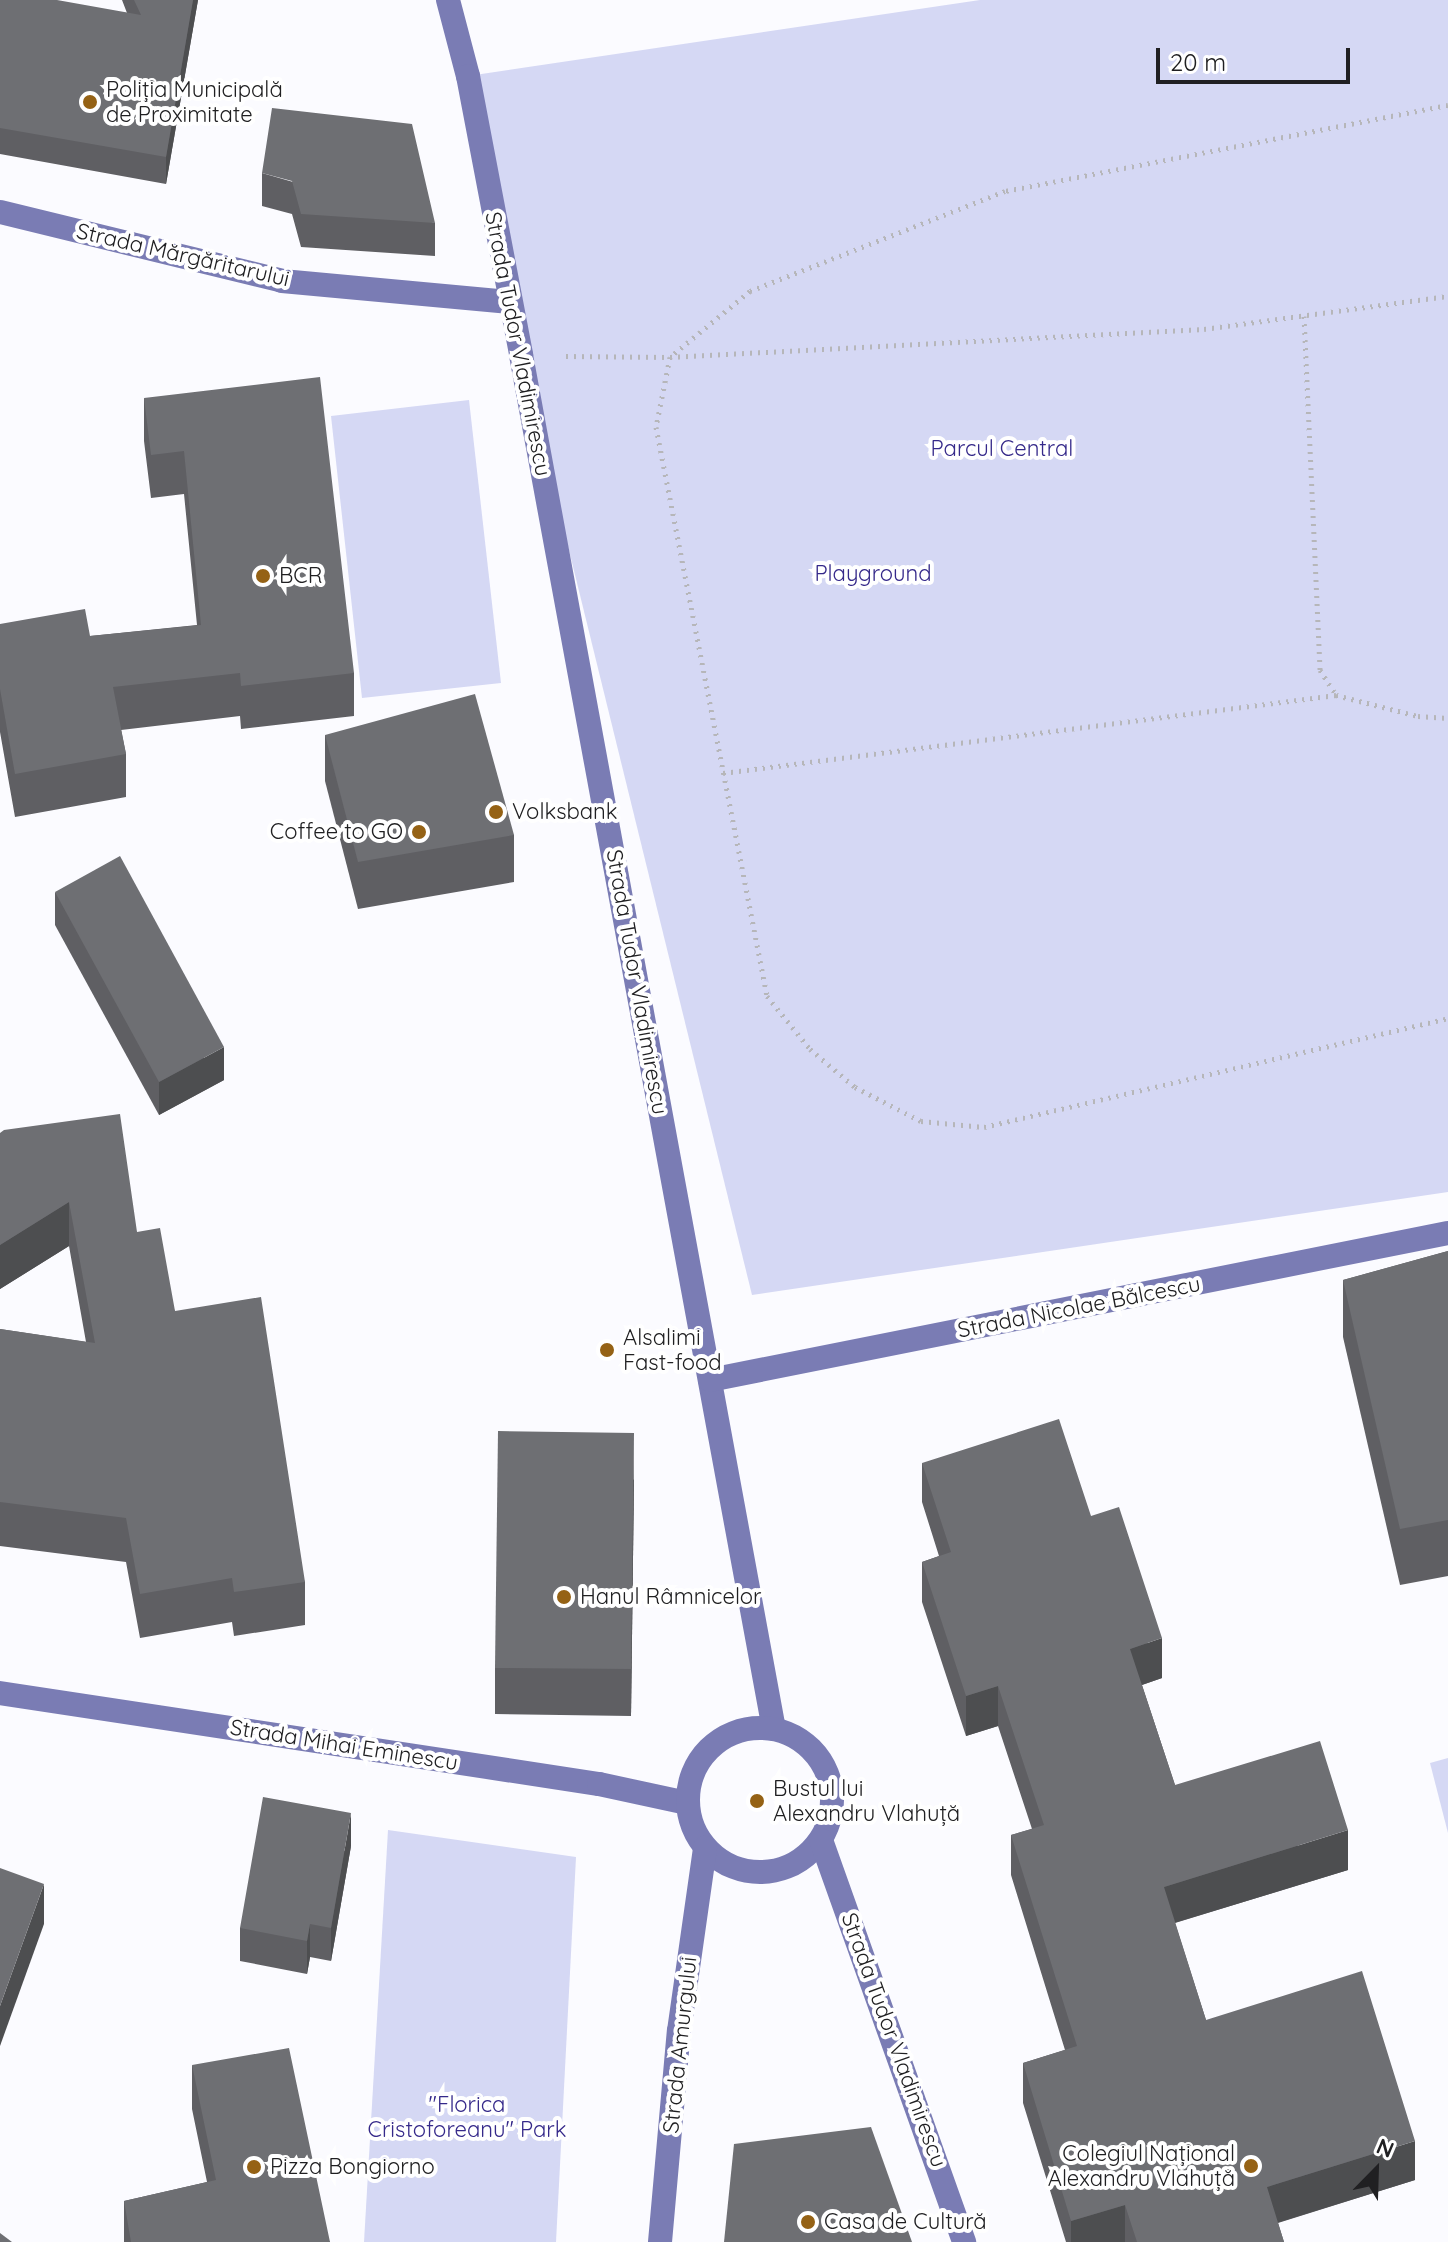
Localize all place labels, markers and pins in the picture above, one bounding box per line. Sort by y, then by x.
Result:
place label: Poliția Municipală de Proximitate [106,76,283,128]
marker: Poliția Municipală de Proximitate [81,93,99,111]
place label: BCR [279,563,322,589]
marker: BCR [254,567,272,585]
place label: Volksbank [512,799,618,825]
marker: Volksbank [487,803,505,821]
place label: Coffee to GO [270,819,403,845]
marker: Coffee to GO [410,823,428,841]
place label: Alsalimi Fast-food [623,1324,722,1376]
marker: Alsalimi Fast-food [598,1341,616,1359]
place label: Hanul Râmnicelor [580,1584,762,1610]
marker: Hanul Râmnicelor [555,1588,573,1606]
place label: Bustul lui Alexandru Vlahuță [773,1775,960,1826]
marker: Bustul lui Alexandru Vlahuță [748,1792,766,1810]
place label: Colegiul Național Alexandru Vlahuță [1048,2140,1235,2192]
place label: Pizza Bongiorno [270,2154,435,2180]
marker: Colegiul Național Alexandru Vlahuță [1242,2157,1260,2175]
marker: Pizza Bongiorno [245,2158,263,2176]
place label: Casa de Cultură [824,2209,987,2235]
marker: Casa de Cultură [799,2213,817,2231]

